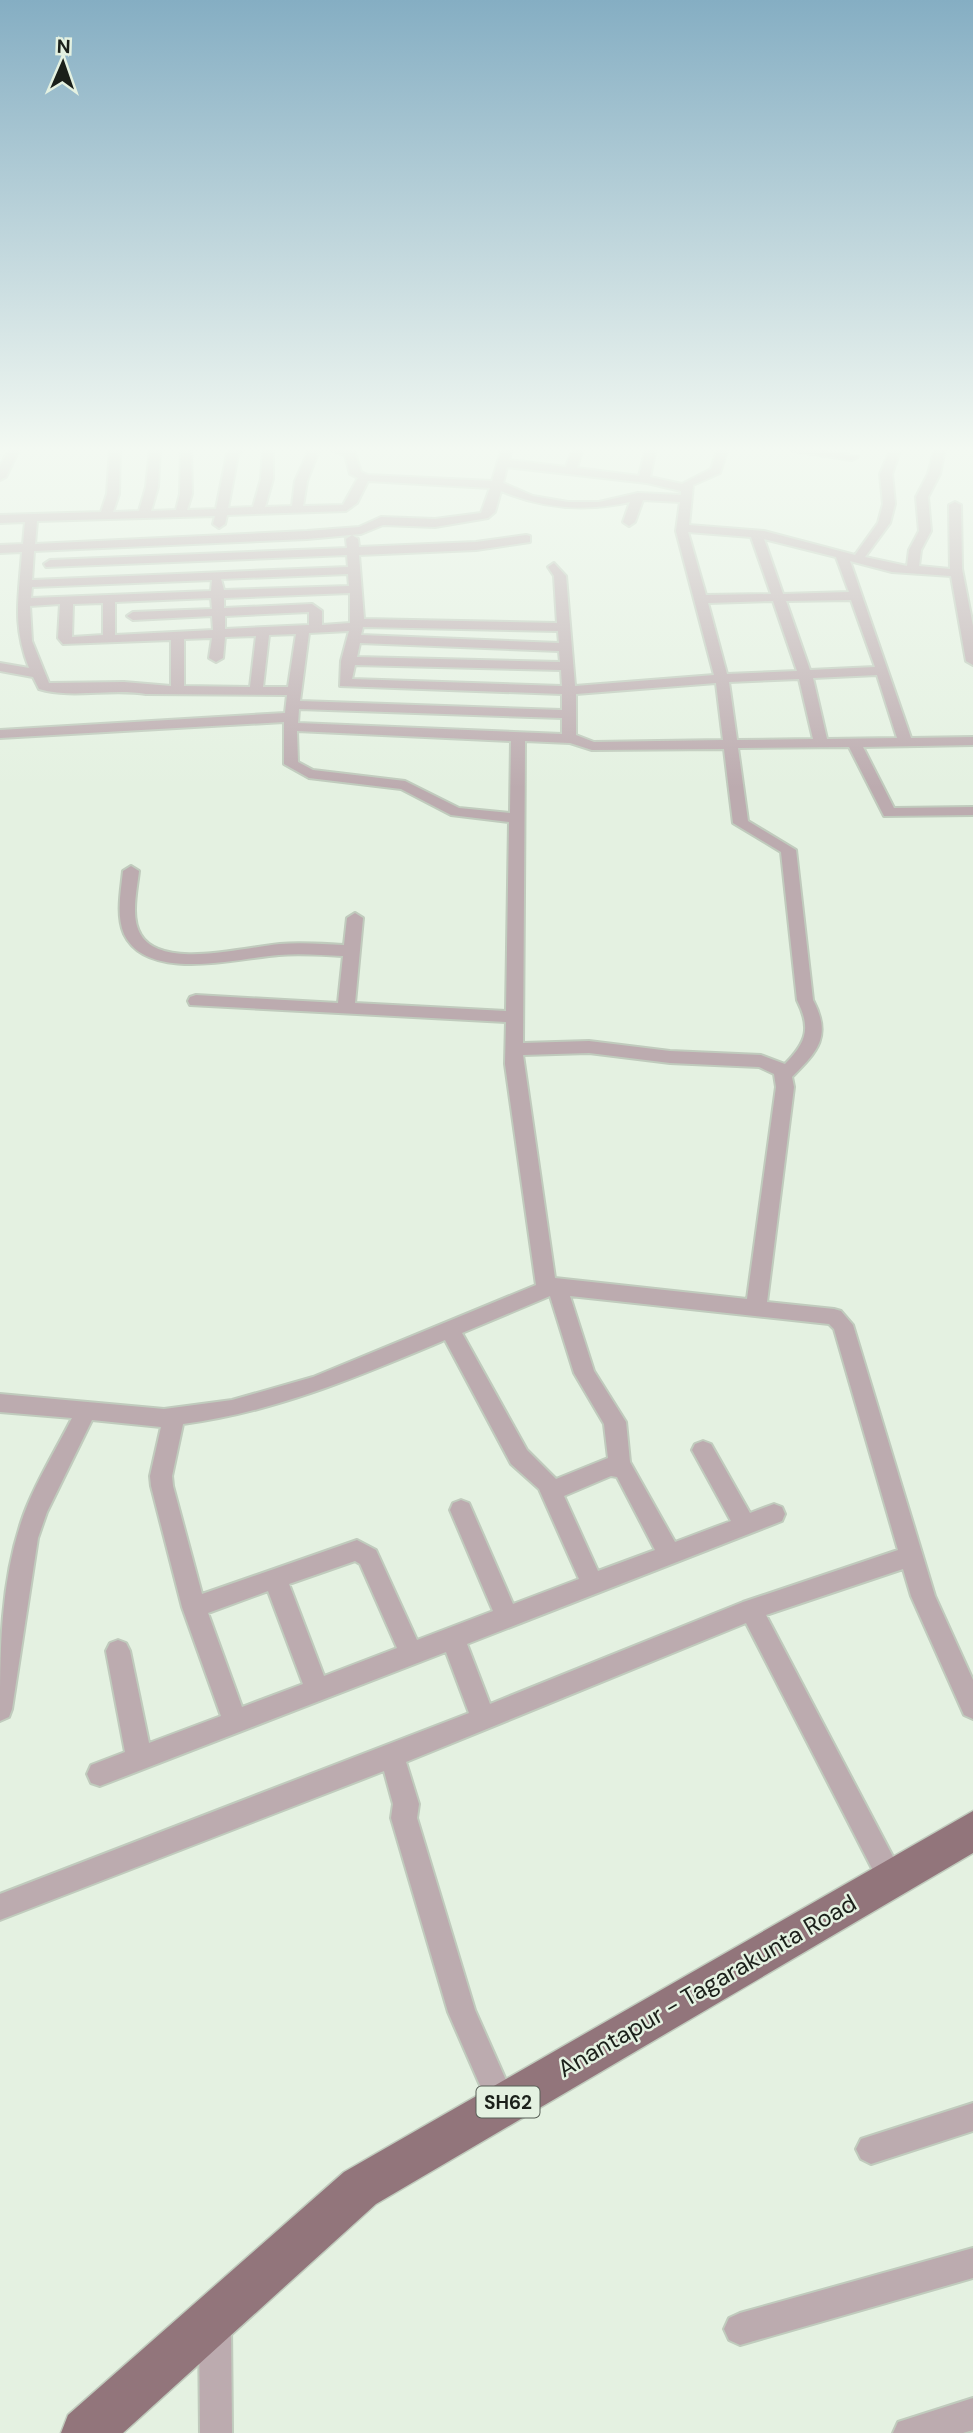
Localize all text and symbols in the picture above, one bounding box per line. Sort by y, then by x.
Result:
north arrow [28,28,98,98]
text: N [56,34,71,59]
street label: Anantapur - Tagarakunta Road [552,1887,862,2084]
road number: SH62 [476,2086,540,2118]

